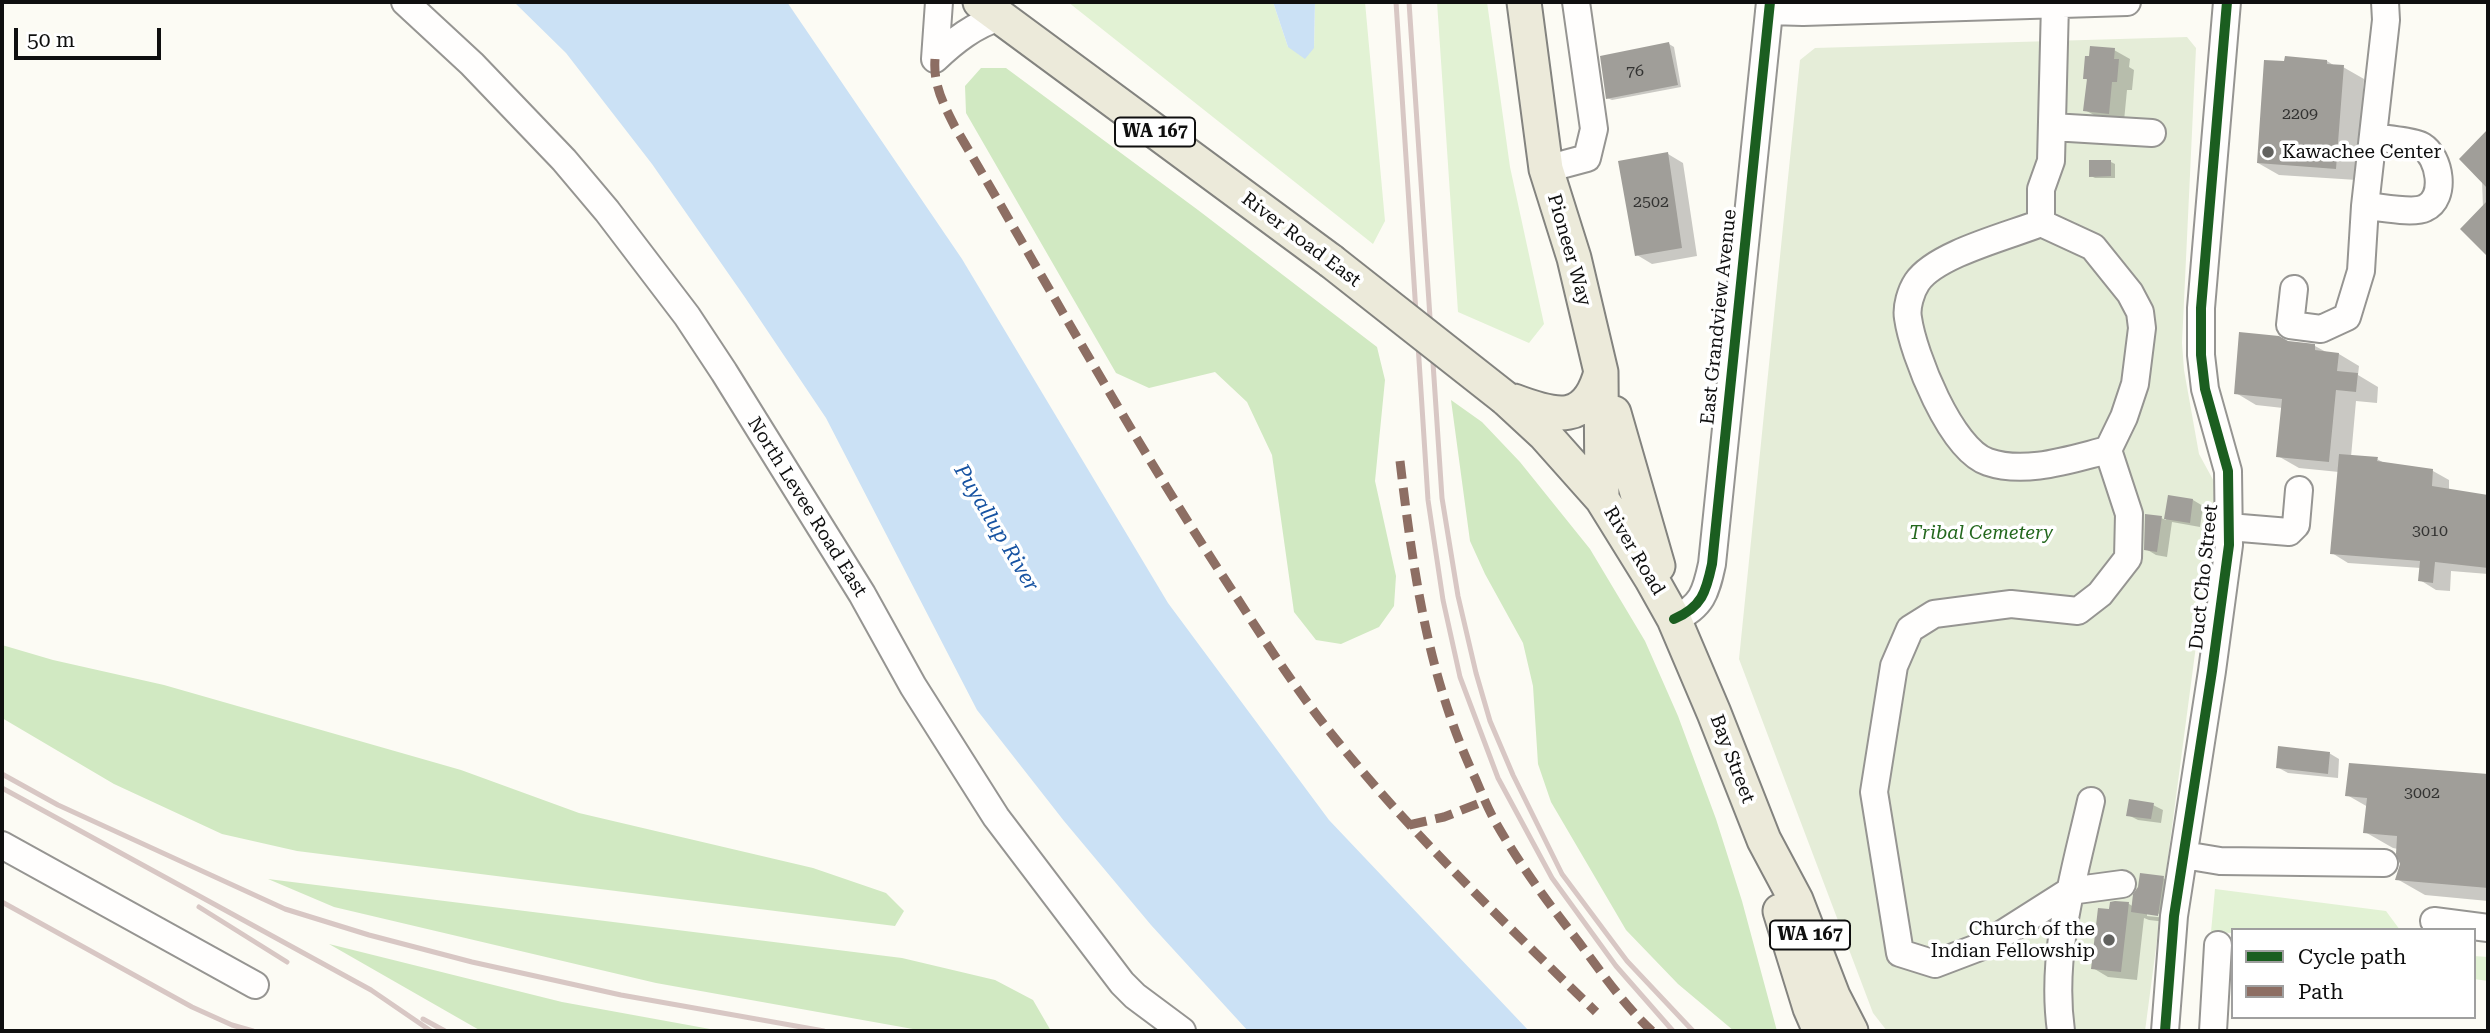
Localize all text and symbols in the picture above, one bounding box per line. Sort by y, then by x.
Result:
scale bar [18,14,164,58]
text: 50 m [27,28,75,52]
house number: 76 [1626,61,1644,81]
house number: 2209 [2282,104,2318,124]
road number: WA 167 [1115,118,1195,146]
place label: Kawachee Center [2282,141,2441,163]
marker: Kawachee Center [2260,144,2276,160]
street label: River Road East [1237,188,1365,292]
street label: Pioneer Way [1542,191,1596,309]
house number: 2502 [1633,192,1669,212]
street label: East Grandview Avenue [1696,208,1742,426]
street label: North Levee Road East [742,413,872,601]
water label: Puyallup River [948,460,1044,596]
street label: River Road [1599,502,1669,600]
street label: Duct Cho Street [2185,503,2223,651]
house number: 3010 [2412,521,2448,541]
park label: Tribal Cemetery [1909,522,2053,544]
street label: Bay Street [1705,712,1759,806]
house number: 3002 [2404,783,2440,803]
place label: Church of the Indian Fellowship [1931,918,2095,962]
road number: WA 167 [1770,920,1850,950]
legend [2231,928,2476,1019]
marker: Church of the Indian Fellowship [2101,932,2117,948]
text: Cycle path [2298,945,2406,969]
text: Path [2298,980,2344,1004]

